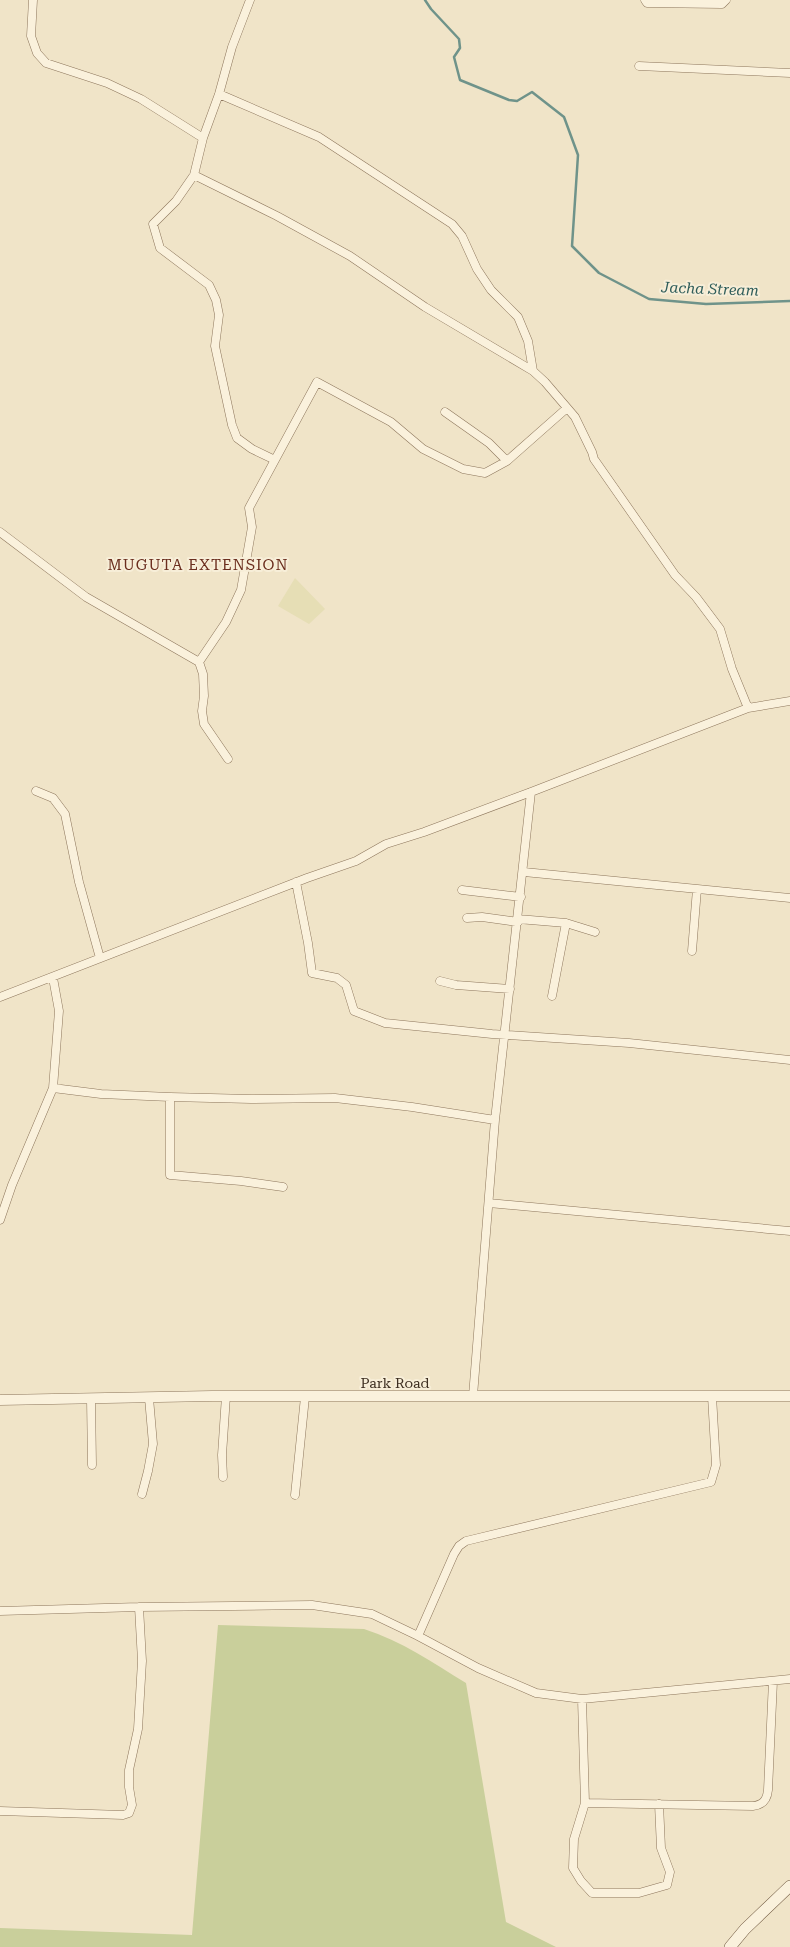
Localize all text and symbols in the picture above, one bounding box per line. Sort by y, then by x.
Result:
water label: Jacha Stream [660,278,759,300]
district label: MUGUTA EXTENSION [107,556,289,574]
street label: Park Road [361,1375,429,1391]

